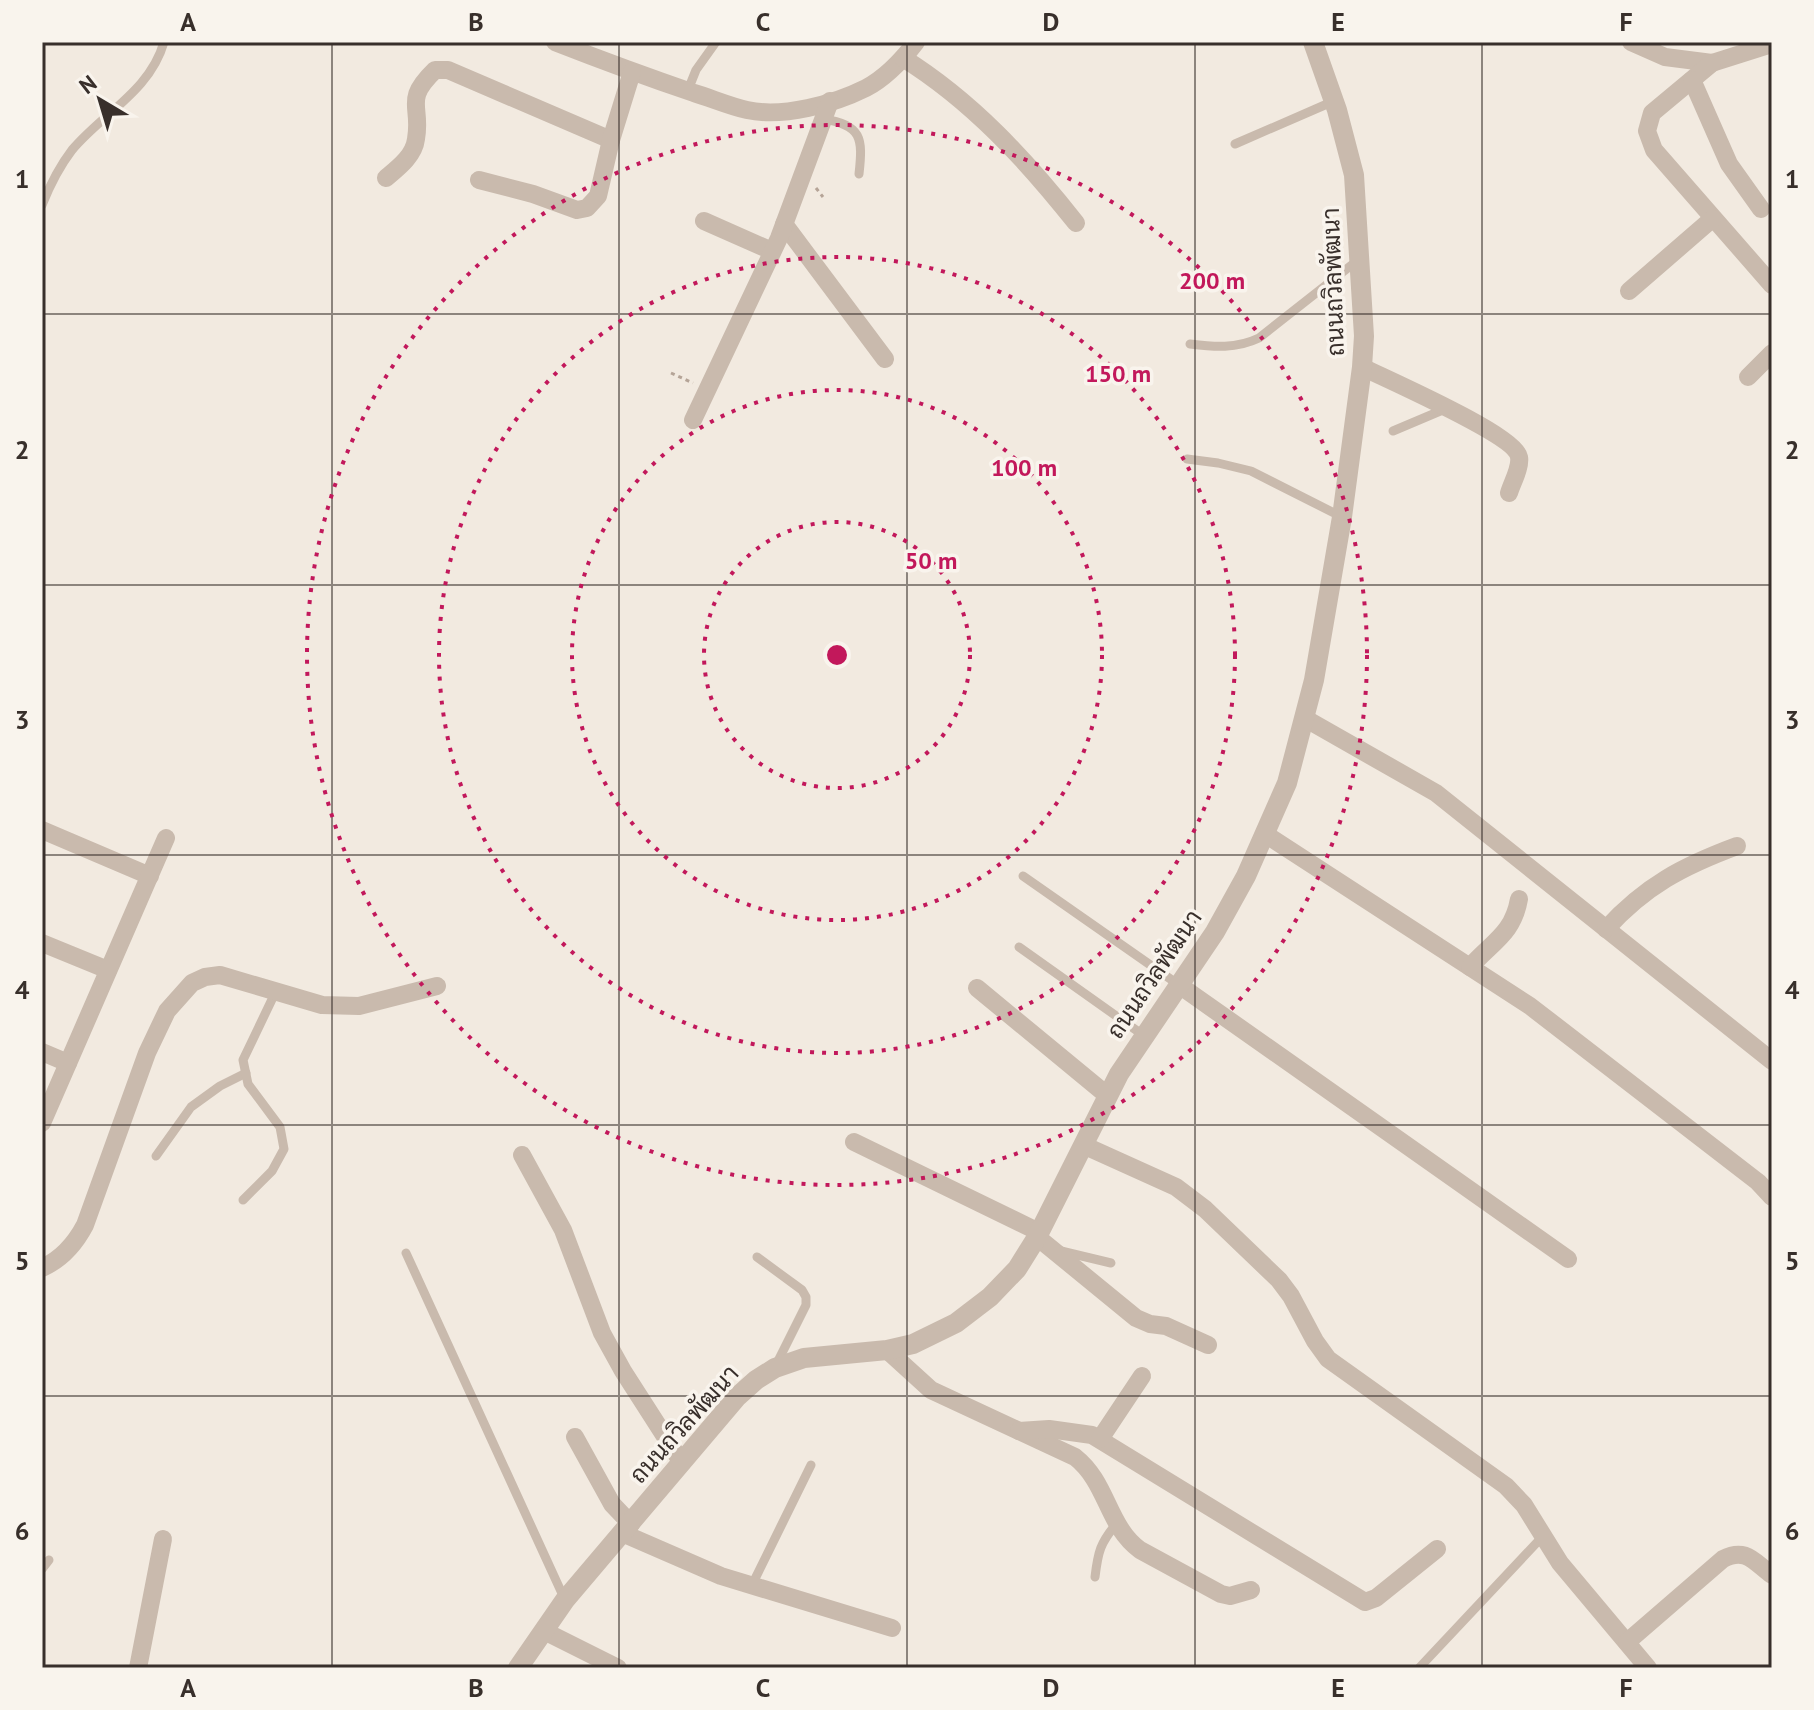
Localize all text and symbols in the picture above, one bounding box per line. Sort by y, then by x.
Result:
text: A [180,5,196,38]
text: B [468,5,484,38]
text: C [756,5,770,38]
text: D [1043,5,1059,38]
text: E [1331,5,1345,38]
text: F [1619,5,1633,38]
north arrow [60,60,140,140]
text: N [73,69,102,100]
text: 1 [15,162,29,195]
text: 1 [1785,162,1799,195]
street label: ถนนถวิลพัฒนา [1315,207,1351,357]
text: 200 m [1179,265,1245,296]
text: 150 m [1085,358,1151,389]
text: 2 [15,433,29,466]
text: 2 [1785,433,1799,466]
text: 100 m [991,452,1057,483]
text: 50 m [905,545,957,576]
centre of rings [823,641,851,669]
text: 3 [15,703,29,736]
text: 3 [1785,703,1799,736]
street label: ถนนถวิลพัฒนา [1100,904,1208,1044]
text: 4 [15,973,30,1006]
text: 4 [1785,973,1800,1006]
text: 5 [15,1244,29,1277]
text: 5 [1785,1244,1799,1277]
street label: ถนนถวิลพัฒนา [623,1358,745,1490]
text: 6 [15,1514,29,1547]
text: 6 [1785,1514,1799,1547]
text: A [180,1671,196,1704]
text: B [468,1671,484,1704]
text: C [756,1671,770,1704]
text: D [1043,1671,1059,1704]
text: E [1331,1671,1345,1704]
text: F [1619,1671,1633,1704]

